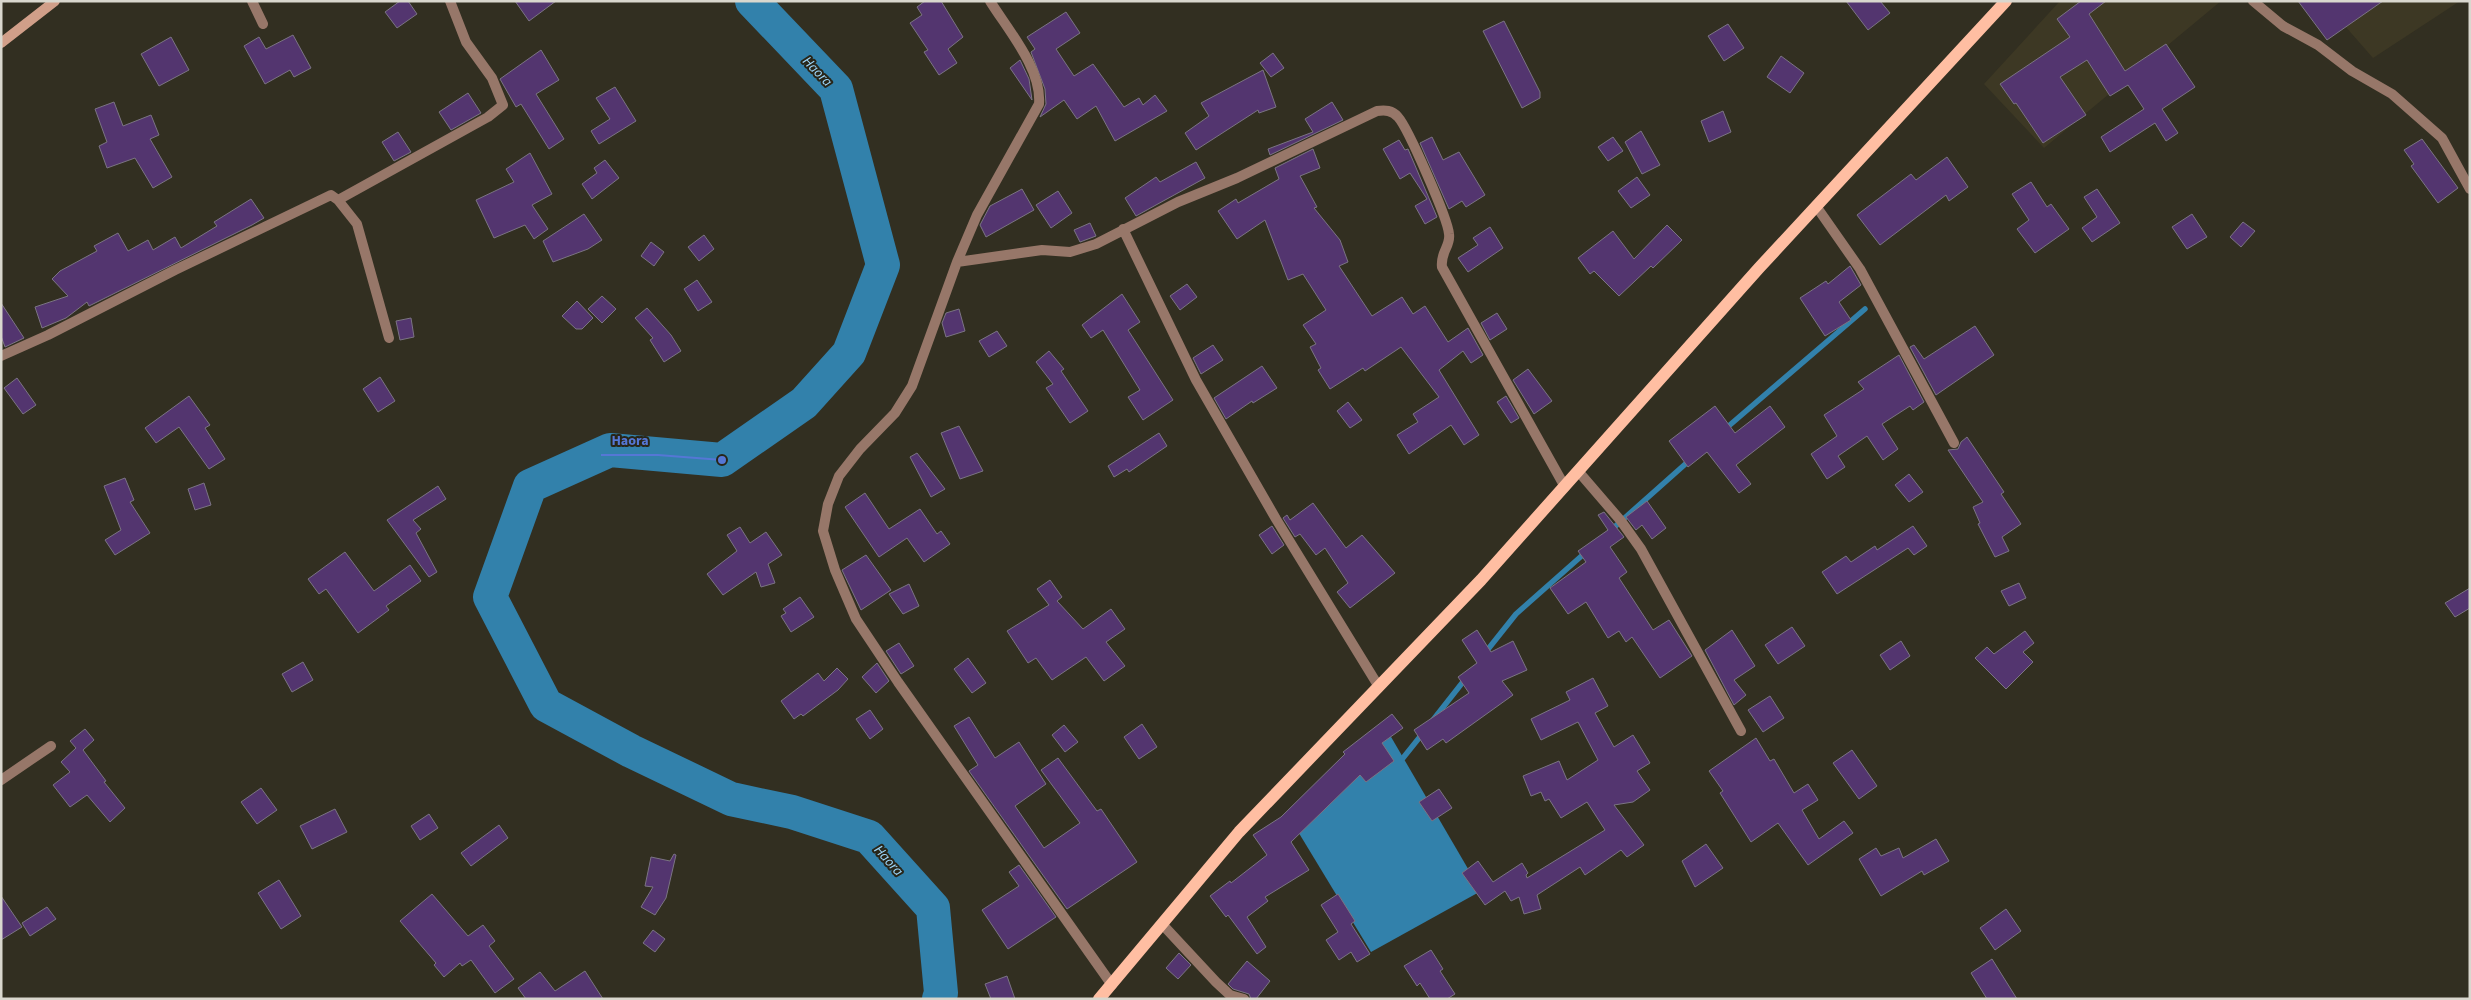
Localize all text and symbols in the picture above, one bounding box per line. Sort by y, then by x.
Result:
water label: Haora [798,52,837,92]
callout: Haora [601,426,658,455]
text: Haora [611,431,649,451]
water label: Haora [869,841,908,881]

